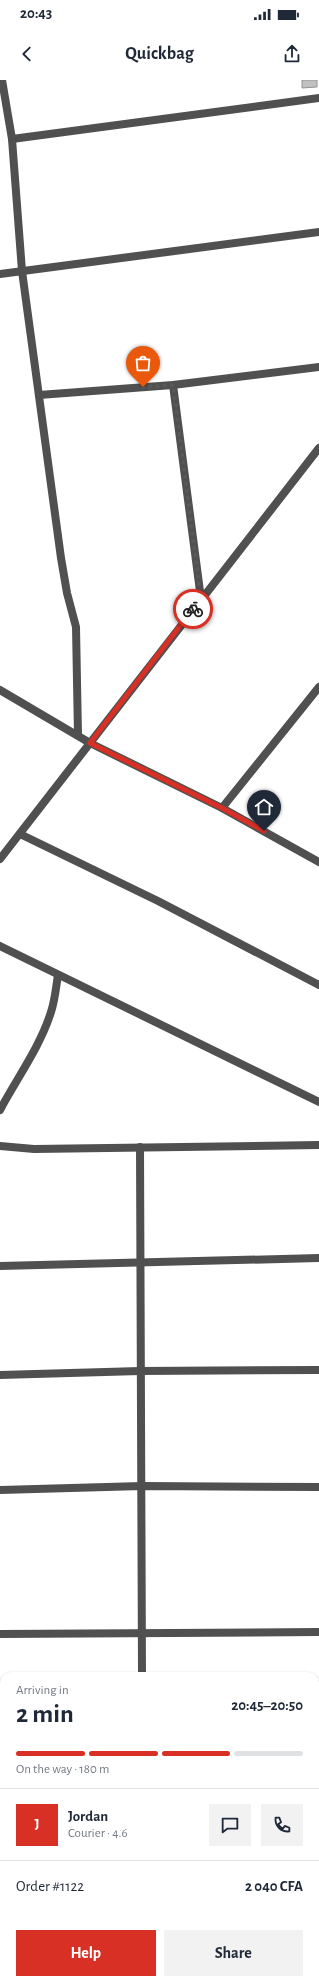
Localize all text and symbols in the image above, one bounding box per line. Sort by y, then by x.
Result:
text: 20:43 [20,6,52,21]
icon: back [16,43,38,65]
icon: share [281,43,303,65]
text: Quickbag [125,45,194,63]
pin [126,346,160,387]
icon: bag [132,352,154,374]
courier [173,589,213,629]
icon: bike [182,598,204,620]
pin [247,790,281,831]
icon: home [253,796,275,818]
text: Arriving in [16,1684,69,1697]
text: 20:45–20:50 [231,1698,303,1713]
text: 2 min [16,1701,74,1727]
text: On the way · 180 m [16,1763,109,1776]
button: chat [209,1804,251,1846]
button: phone [261,1804,303,1846]
text: Jordan [68,1809,108,1824]
text: J [34,1817,40,1832]
text: Courier · 4.6 [68,1827,128,1840]
text: Order #1122 [16,1879,84,1894]
text: 2 040 CFA [245,1879,303,1894]
button: Help [16,1930,156,1976]
button: Share [164,1930,303,1976]

